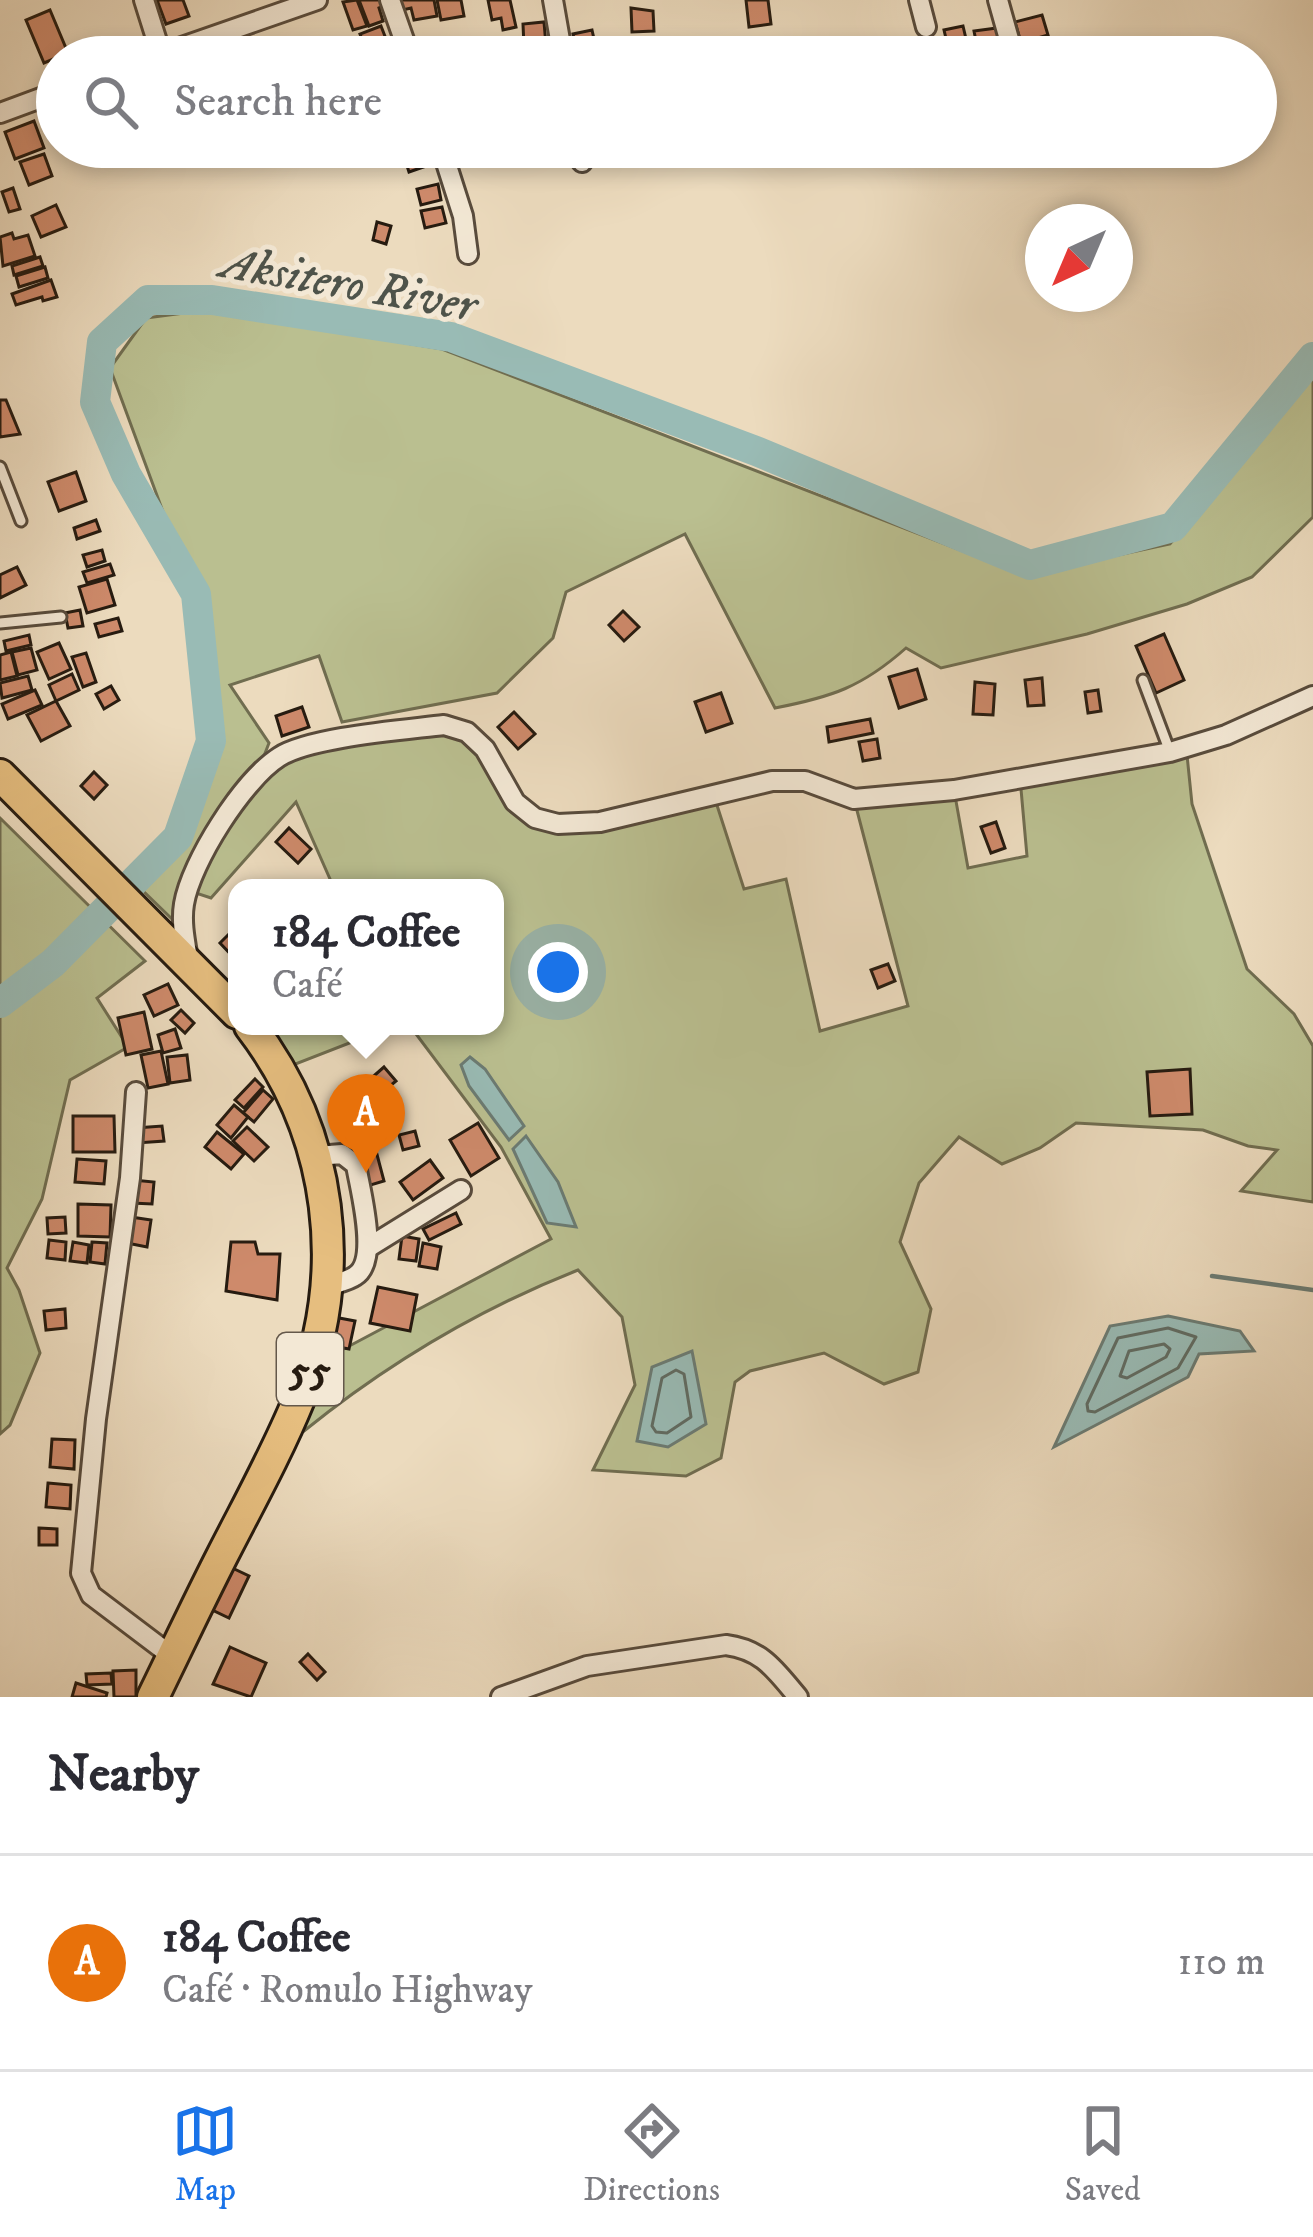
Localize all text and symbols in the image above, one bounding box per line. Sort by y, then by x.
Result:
search box [36,36,1277,168]
icon: search [78,69,144,135]
text: Search here [174,74,382,130]
north arrow [1025,204,1133,312]
water label: Aksitero River [212,232,484,338]
popup [228,879,504,1035]
text: 184 Coffee [272,905,460,961]
your location [528,942,588,1002]
text: Café [272,961,343,1010]
pin: A [327,1074,405,1173]
road number: 55 [277,1333,343,1405]
text: Nearby [48,1743,199,1807]
text: 184 Coffee [162,1910,351,1966]
text: A [75,1938,99,1987]
text: 110 m [1178,1938,1265,1987]
text: Café · Romulo Highway [162,1966,532,2015]
tab: Map [172,2098,238,2211]
tab: Directions [583,2098,720,2211]
tab: Saved [1065,2098,1141,2211]

